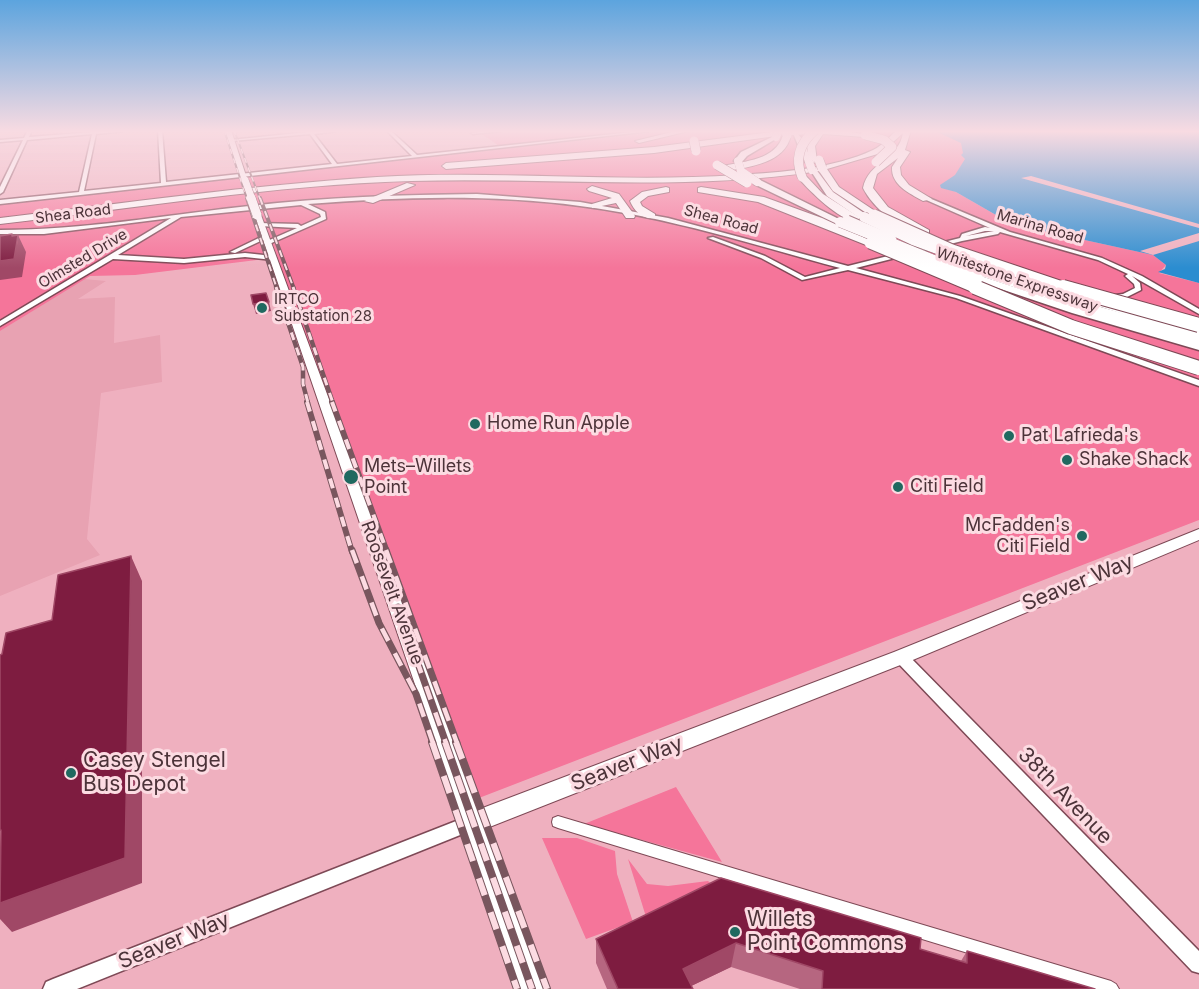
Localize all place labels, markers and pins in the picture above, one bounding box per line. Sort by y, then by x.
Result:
place label: IRTCO Substation 28 [274,290,372,325]
marker: IRTCO Substation 28 [255,301,269,315]
place label: Home Run Apple [487,413,630,435]
marker: Home Run Apple [468,417,482,431]
place label: Pat Lafrieda's [1021,425,1138,447]
marker: Pat Lafrieda's [1002,429,1016,443]
place label: Shake Shack [1079,449,1189,471]
marker: Shake Shack [1060,453,1074,467]
place label: Mets–Willets Point [364,456,471,498]
marker: Mets–Willets Point [342,468,360,486]
place label: Citi Field [910,476,984,498]
marker: Citi Field [891,480,905,494]
place label: McFadden's Citi Field [965,515,1070,558]
marker: McFadden's Citi Field [1075,529,1089,543]
place label: Casey Stengel Bus Depot [83,748,226,798]
marker: Casey Stengel Bus Depot [64,766,78,780]
place label: Willets Point Commons [747,907,904,957]
marker: Willets Point Commons [728,925,742,939]

